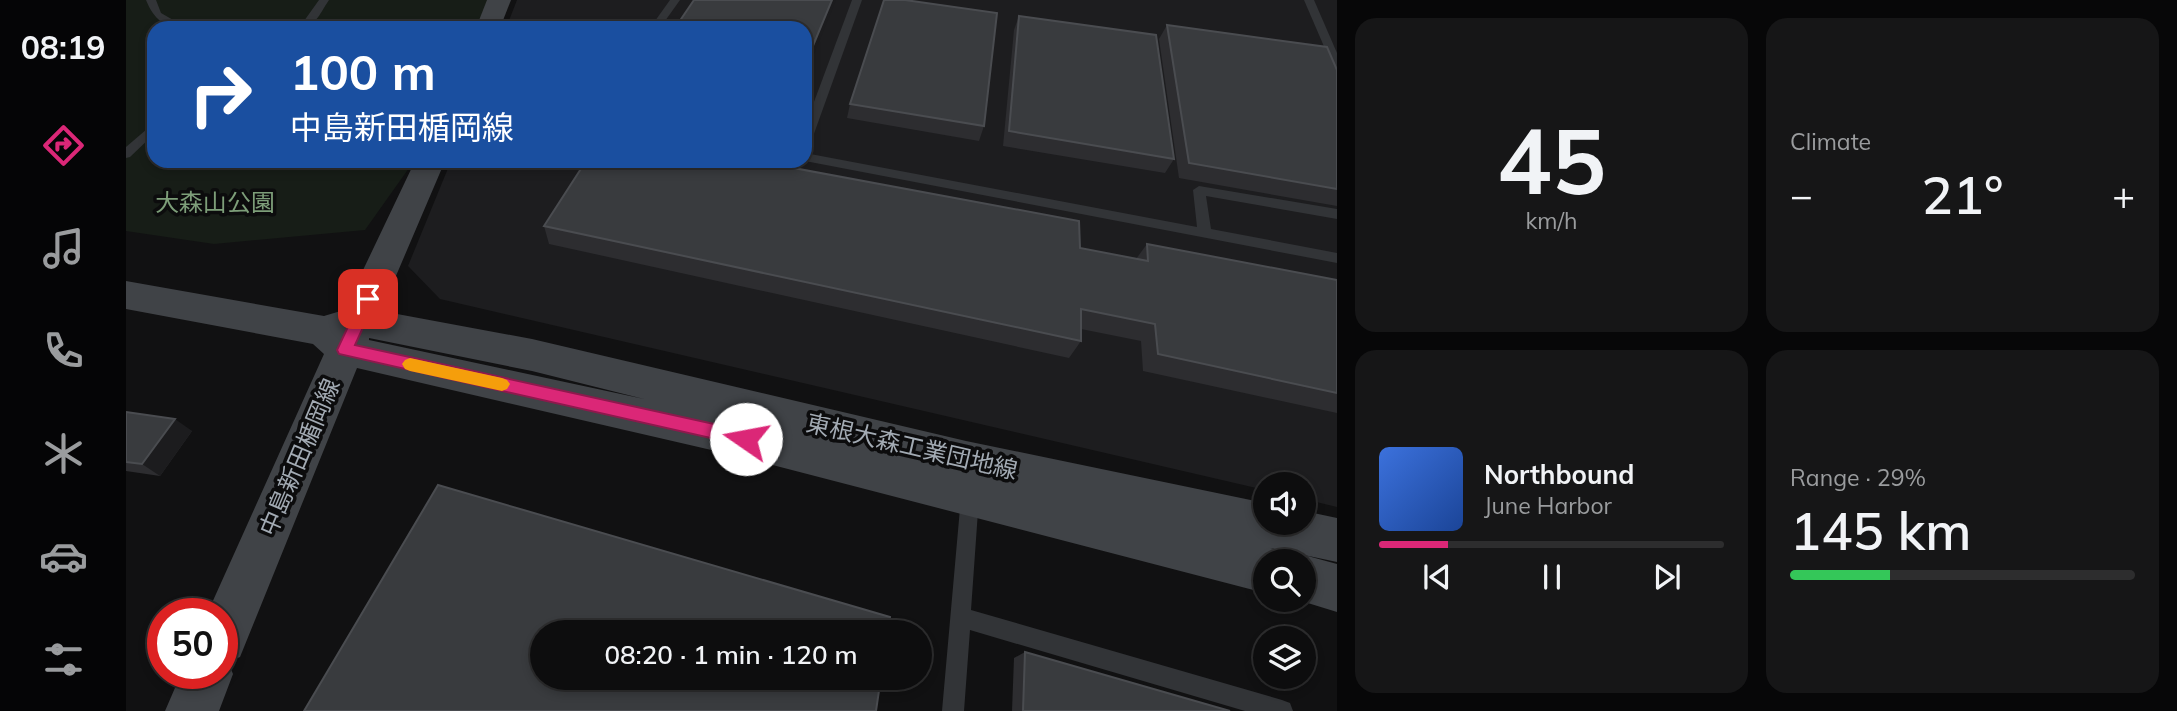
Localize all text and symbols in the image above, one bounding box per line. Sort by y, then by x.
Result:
text: 08:19 [21,27,105,67]
text: 100 m [290,41,436,102]
icon: right [175,49,266,140]
text: 45 [1497,103,1606,217]
text: 中島新田楯岡線 [290,107,514,147]
icon: directions [39,121,88,170]
text: Climate [1790,127,1871,156]
text: 21° [1922,162,2003,227]
text: − [1790,171,1813,219]
text: + [2112,171,2135,219]
park label: 大森山公園 [155,187,275,217]
text: km/h [1525,206,1578,235]
icon: music [39,224,88,273]
pin [338,269,398,329]
icon: arrive [349,280,387,318]
icon: phone [39,326,88,375]
street label: 中島新田楯岡線 [252,374,346,540]
position arrow [709,402,783,476]
street label: 東根大森工業団地線 [803,407,1021,485]
icon: climate [39,429,88,478]
text: Northbound [1484,458,1634,491]
text: Range · 29% [1790,463,1926,492]
map controls [1253,472,1316,689]
button: sound [1253,472,1316,535]
text: June Harbor [1484,491,1612,520]
text: 145 km [1790,498,1971,563]
icon: car [39,532,88,581]
button: search [1253,549,1316,612]
icon: previous [1418,558,1456,596]
icon: pause [1533,558,1571,596]
icon: next [1648,558,1686,596]
speed limit sign: 50 [147,598,238,689]
button: layers [1253,626,1316,689]
icon: filters [39,635,88,684]
text: 08:20 · 1 min · 120 m [604,638,858,671]

